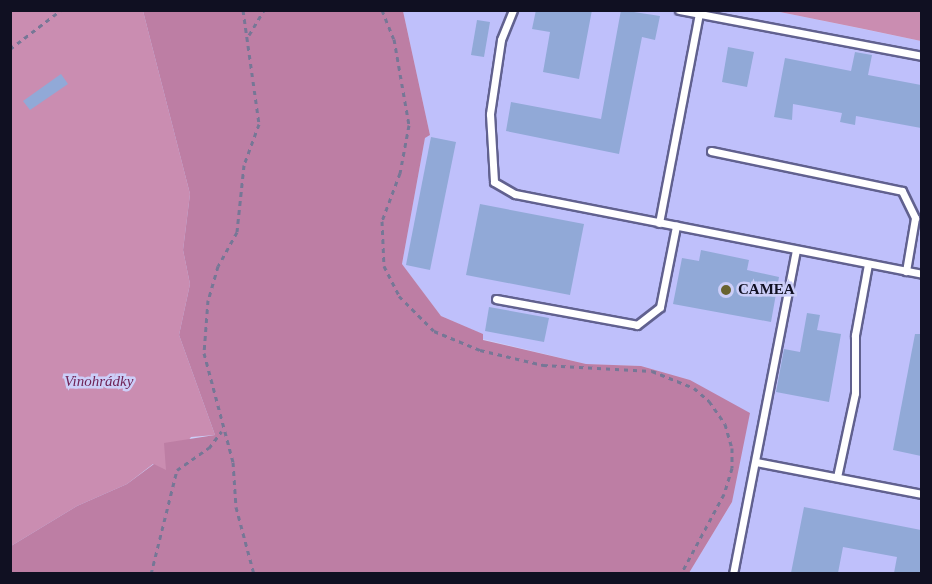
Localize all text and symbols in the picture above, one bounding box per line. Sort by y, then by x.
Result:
place label: CAMEA [738,281,795,299]
marker: CAMEA [719,283,733,297]
park label: Vinohrádky [65,373,133,391]

